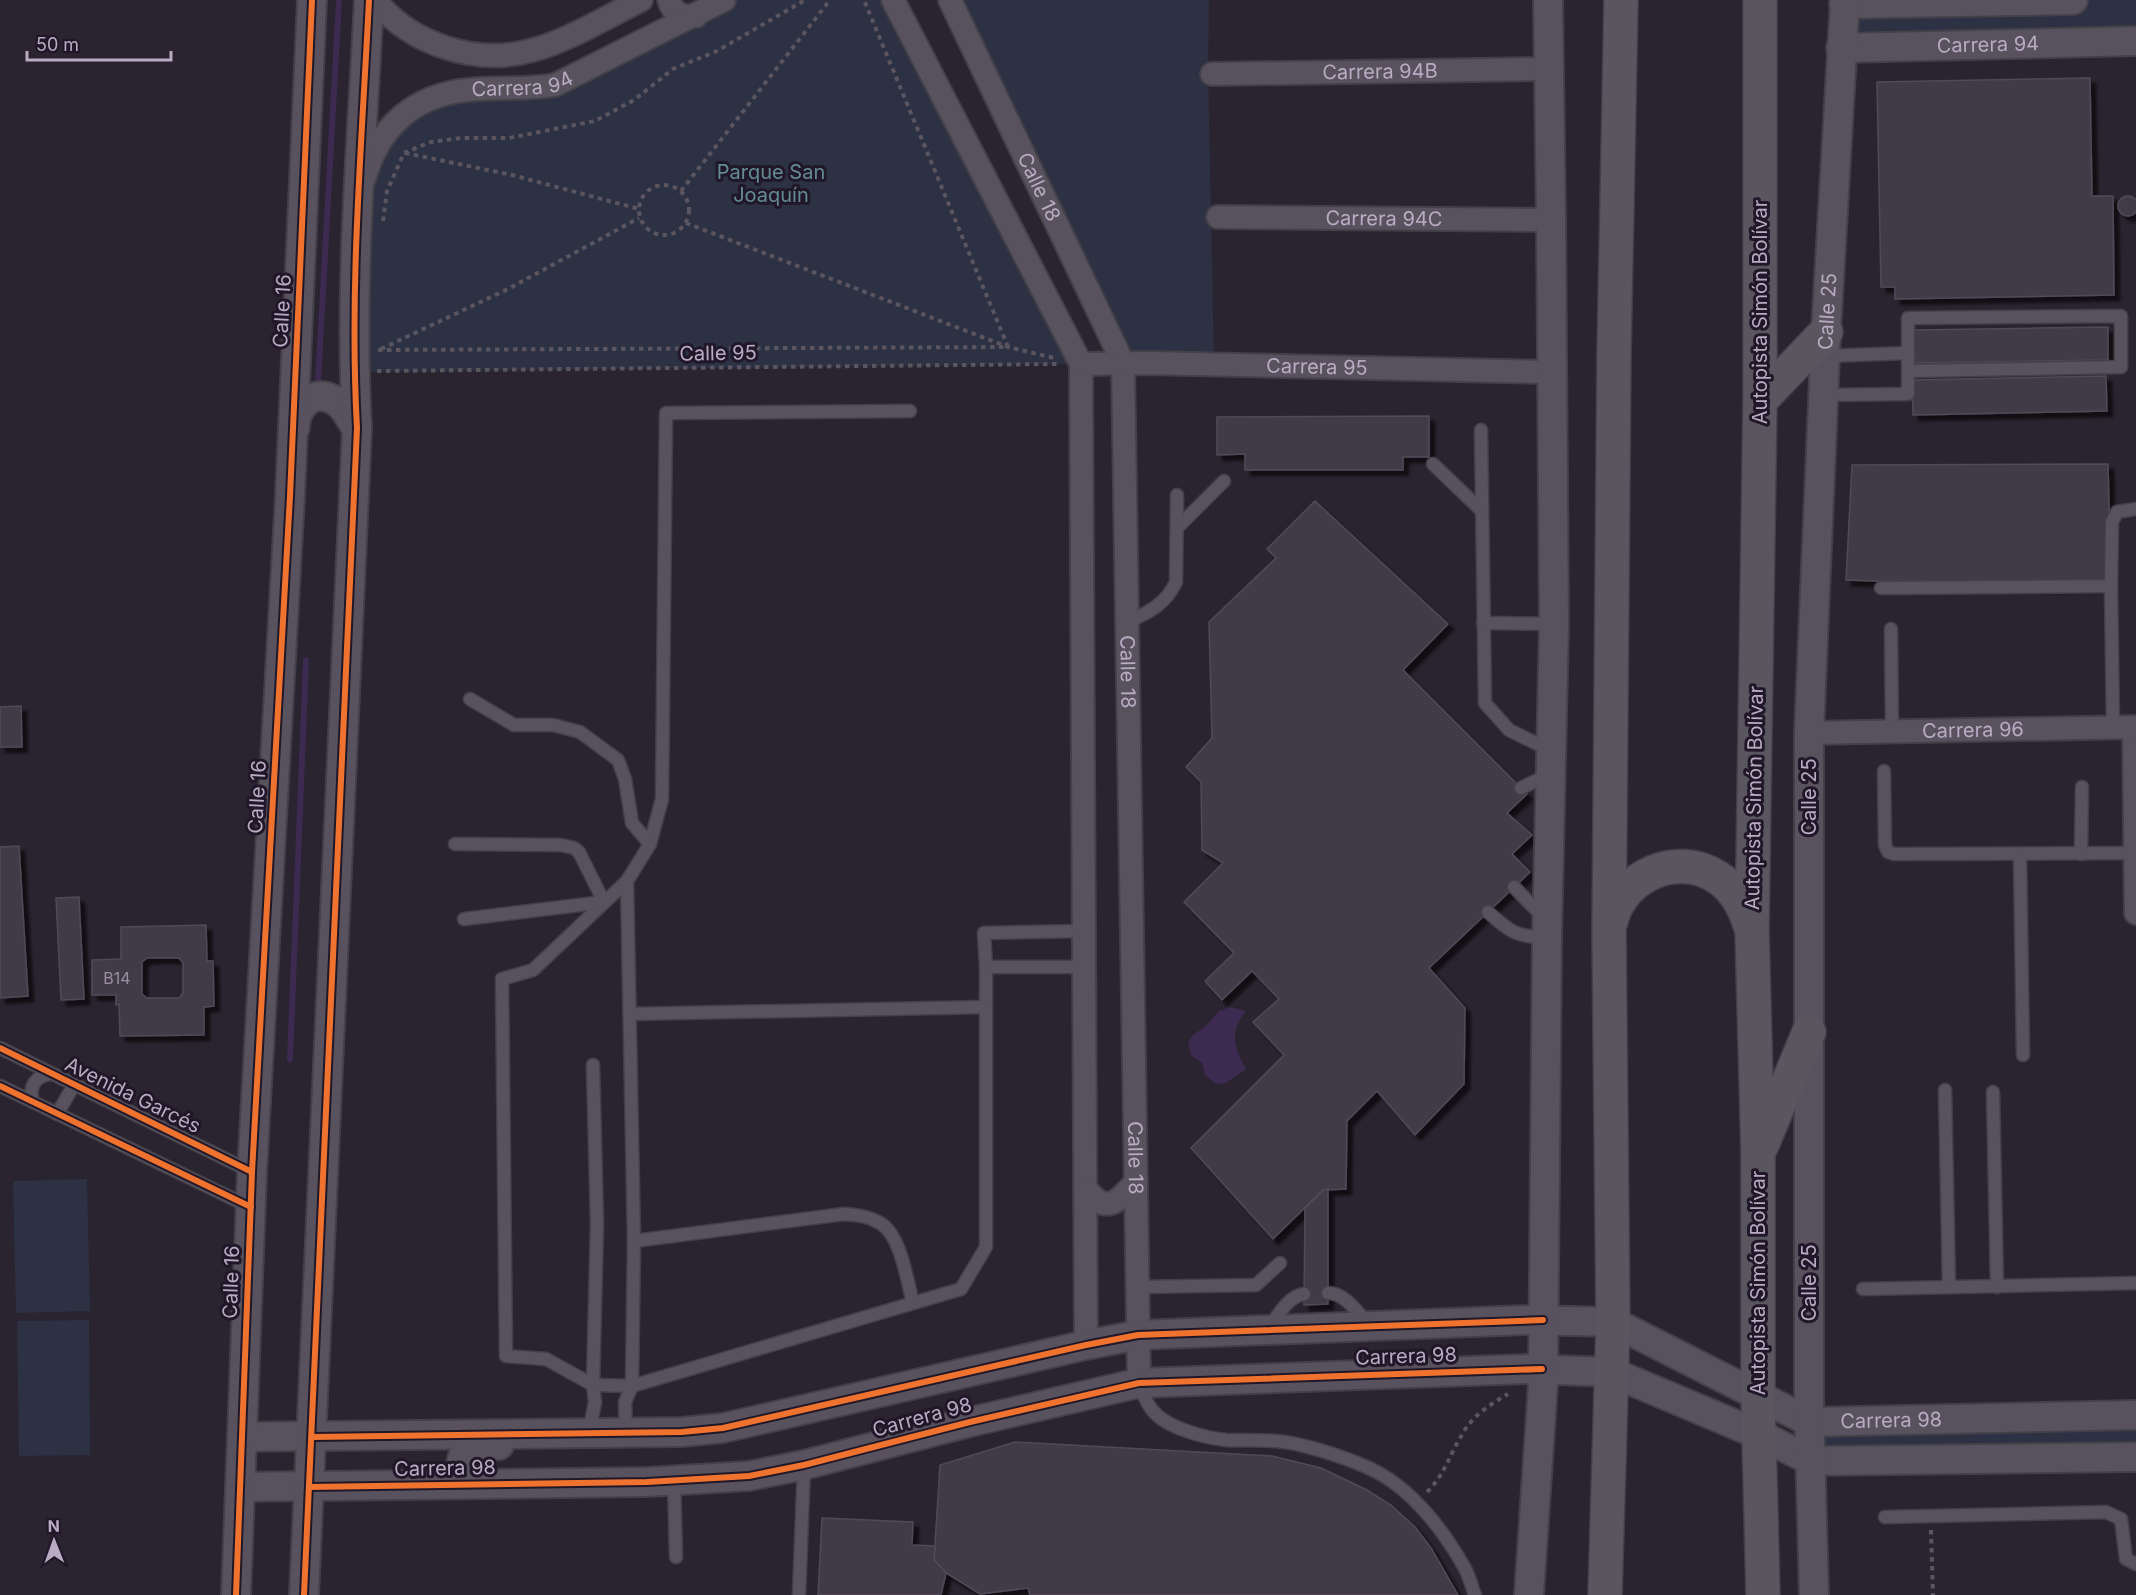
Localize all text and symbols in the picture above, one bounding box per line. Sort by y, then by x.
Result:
scale bar [27,24,171,62]
street label: Carrera 94 [1937,31,2039,58]
text: 50 m [36,34,79,55]
street label: Carrera 94B [1322,59,1438,84]
street label: Carrera 94 [471,66,577,102]
street label: Calle 18 [1012,149,1066,225]
park label: Parque San Joaquín [717,160,825,207]
street label: Autopista Simón Bolívar [1748,199,1772,424]
street label: Carrera 94C [1325,206,1443,231]
street label: Calle 25 [1813,272,1841,351]
street label: Calle 16 [268,274,296,348]
street label: Calle 95 [679,340,757,366]
street label: Carrera 95 [1266,354,1368,380]
street label: Calle 18 [1115,635,1140,709]
street label: Autopista Simón Bolívar [1740,685,1768,910]
street label: Carrera 96 [1922,717,2024,743]
street label: Calle 25 [1797,758,1821,836]
street label: Calle 16 [243,760,271,834]
house number: B14 [103,968,131,988]
street label: Avenida Garcés [61,1052,205,1138]
street label: Calle 18 [1123,1121,1148,1195]
street label: Autopista Simón Bolívar [1746,1170,1770,1395]
street label: Calle 25 [1797,1244,1821,1322]
street label: Calle 16 [218,1245,244,1319]
street label: Carrera 98 [1355,1342,1457,1370]
street label: Carrera 98 [870,1392,974,1442]
street label: Carrera 98 [1840,1407,1942,1433]
street label: Carrera 98 [394,1455,496,1481]
north arrow [24,1511,84,1571]
text: N [47,1516,60,1536]

